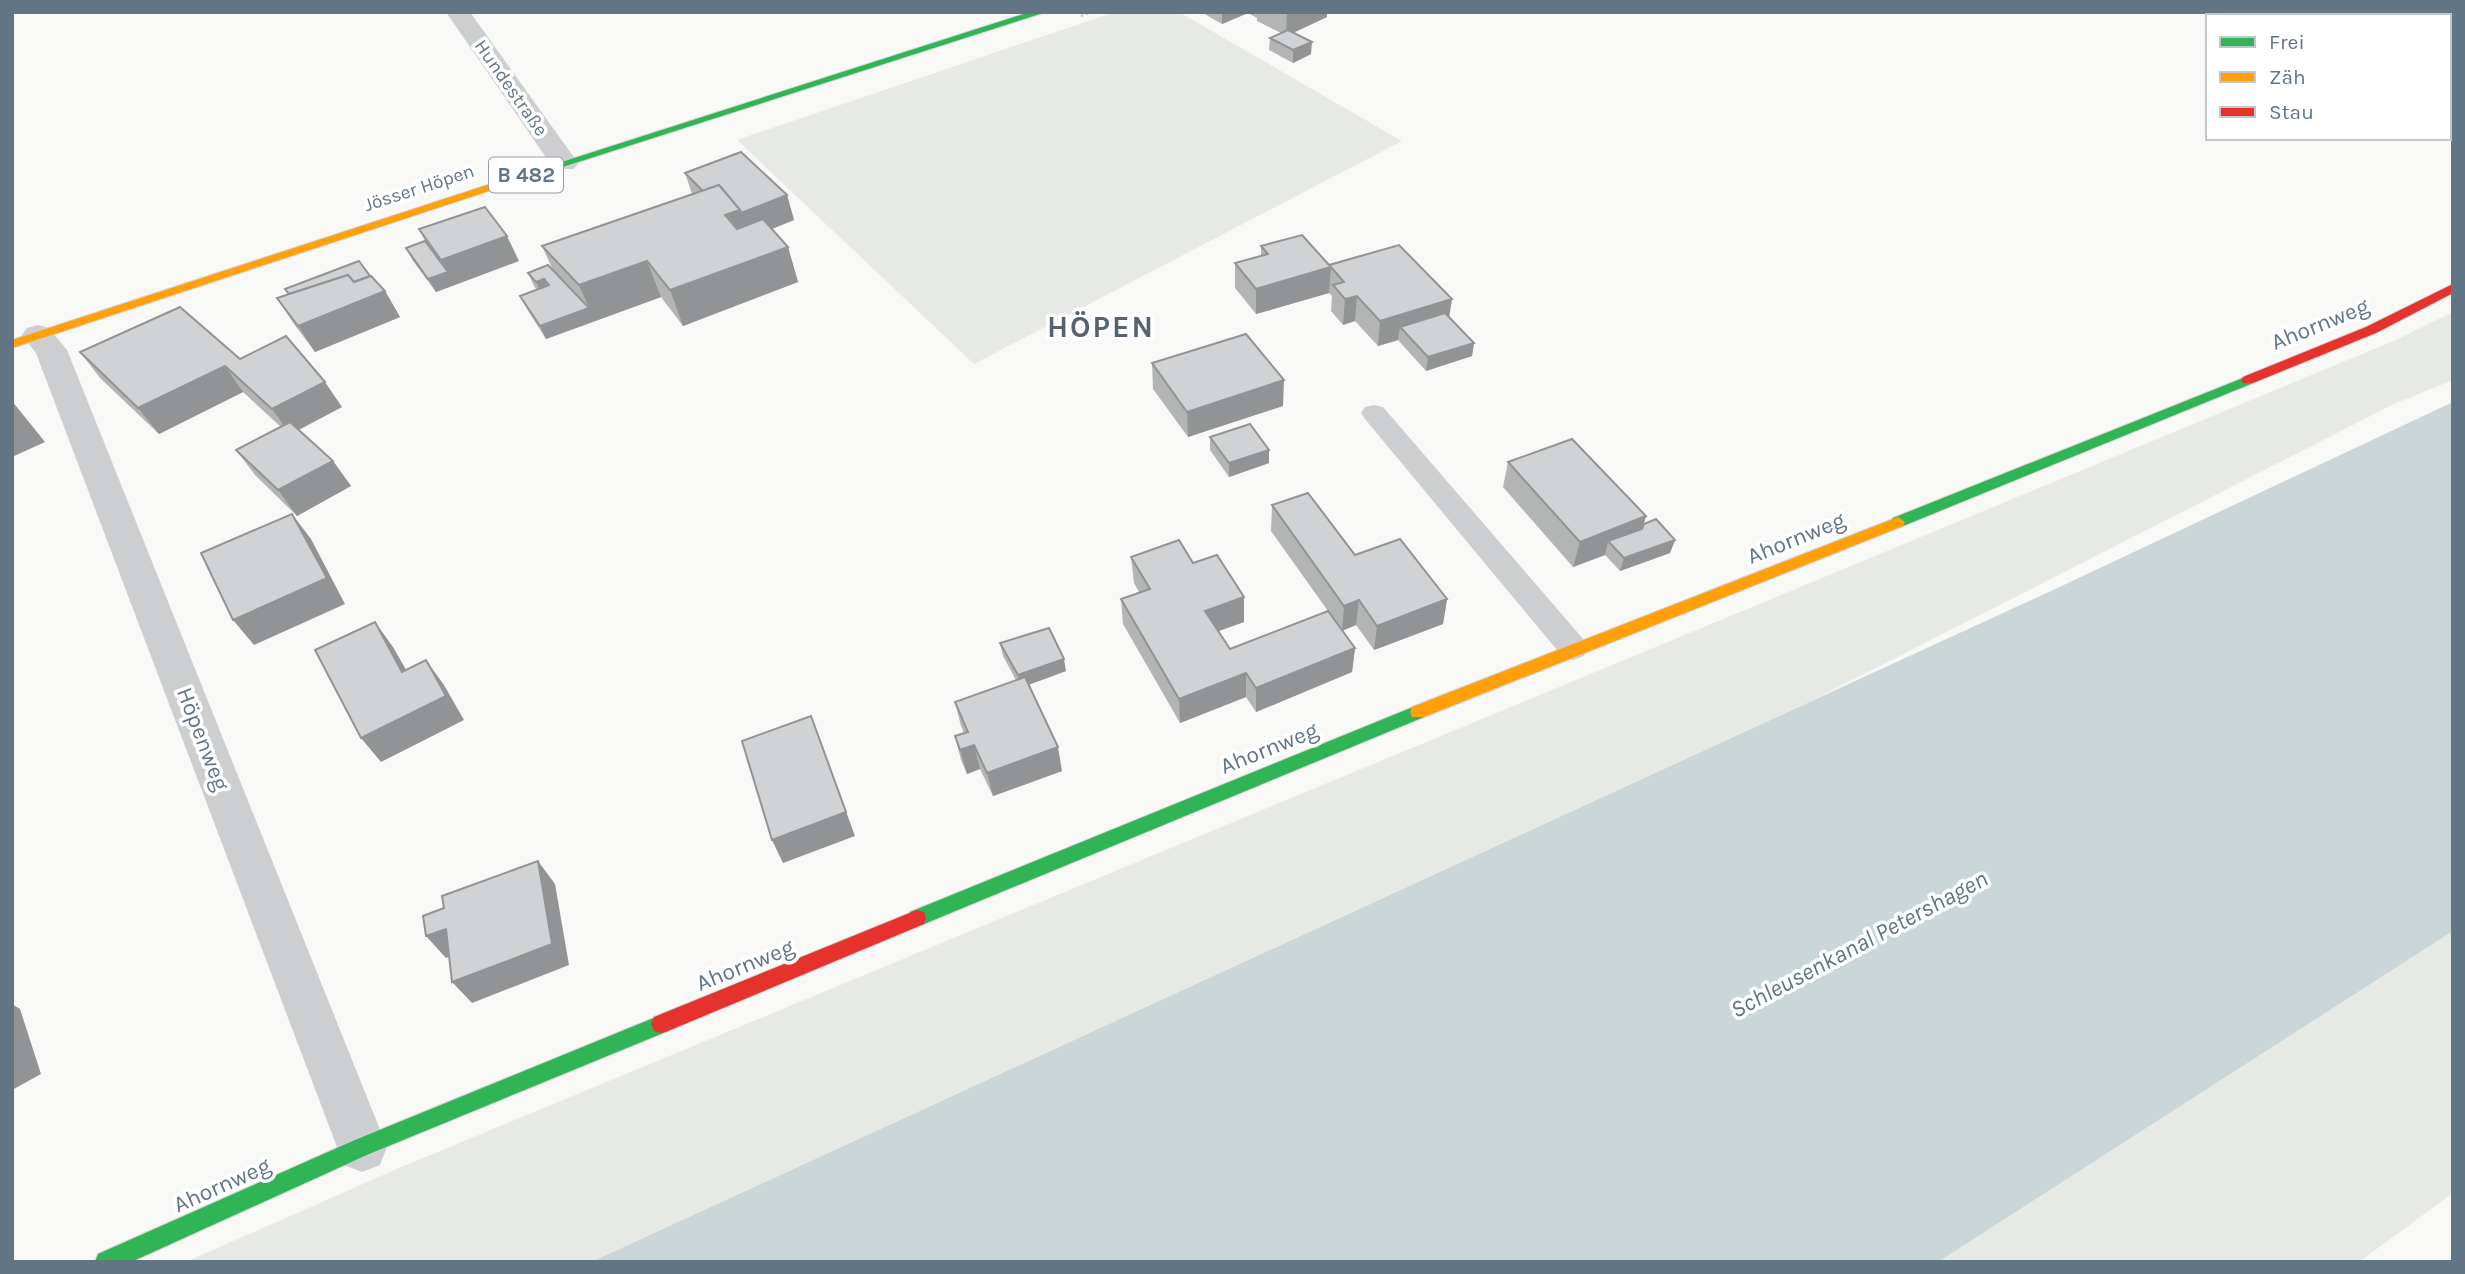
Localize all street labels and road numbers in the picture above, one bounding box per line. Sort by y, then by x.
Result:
street label: Hundestraße [470,36,552,140]
road number: B 482 [489,158,563,192]
street label: Jösser Höpen [361,160,477,216]
street label: Ahornweg [2267,292,2373,356]
street label: Ahornweg [1743,506,1849,570]
street label: Höpenweg [171,683,235,795]
street label: Ahornweg [1216,716,1322,780]
street label: Ahornweg [692,933,798,997]
street label: Ahornweg [169,1152,275,1218]

